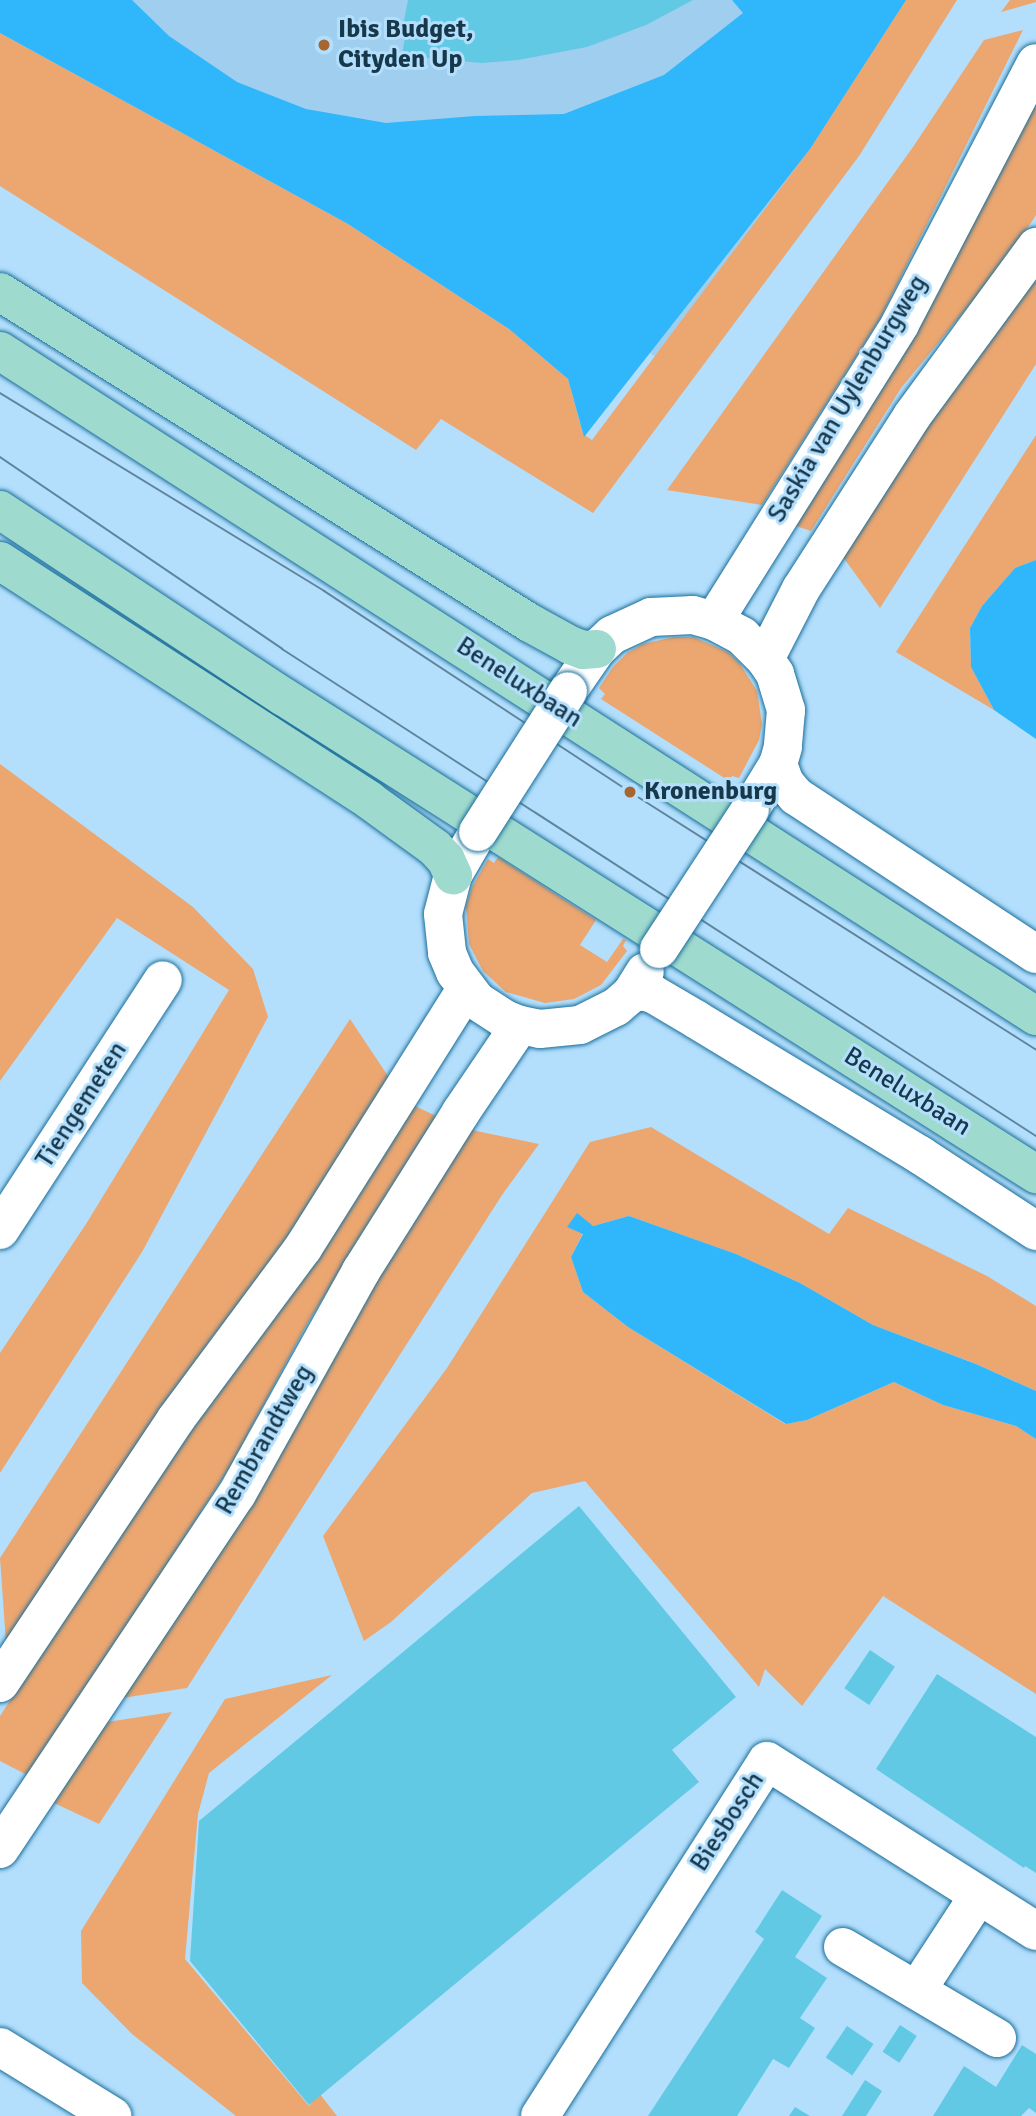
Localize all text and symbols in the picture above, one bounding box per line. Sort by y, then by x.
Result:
place label: Ibis Budget, Cityden Up [338,14,474,76]
marker: Ibis Budget, Cityden Up [316,37,332,53]
street label: Saskia van Uylenburgweg [762,270,934,528]
street label: Beneluxbaan [450,631,588,735]
place label: Kronenburg [644,776,777,808]
marker: Kronenburg [622,784,638,800]
street label: Tiengemeten [30,1036,134,1174]
street label: Beneluxbaan [838,1041,976,1143]
street label: Rembrandtweg [210,1360,320,1520]
street label: Biesbosch [684,1766,772,1878]

